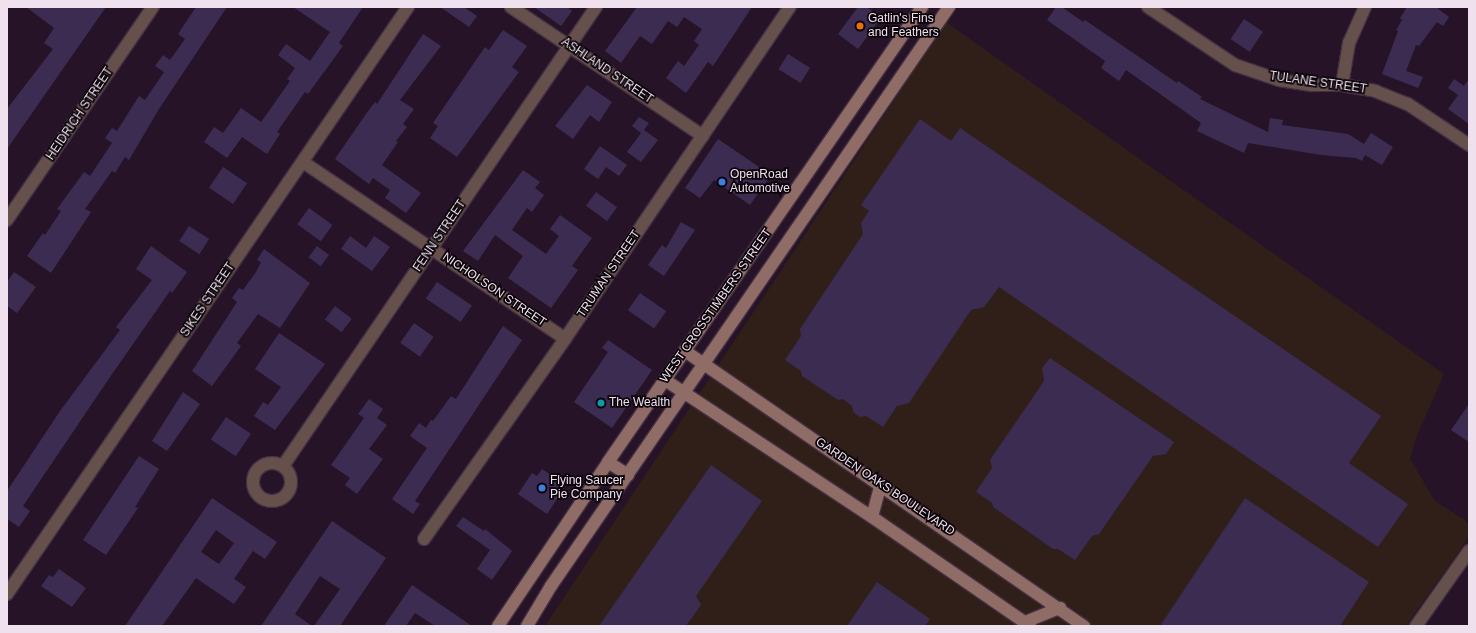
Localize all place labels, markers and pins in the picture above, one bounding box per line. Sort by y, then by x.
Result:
place label: Gatlin's Fins and Feathers [868,12,939,40]
marker: Gatlin's Fins and Feathers [855,21,865,31]
place label: OpenRoad Automotive [730,168,790,196]
marker: OpenRoad Automotive [717,177,727,187]
place label: The Wealth [609,396,670,410]
marker: The Wealth [596,398,606,408]
place label: Flying Saucer Pie Company [550,474,623,502]
marker: Flying Saucer Pie Company [537,483,547,493]

